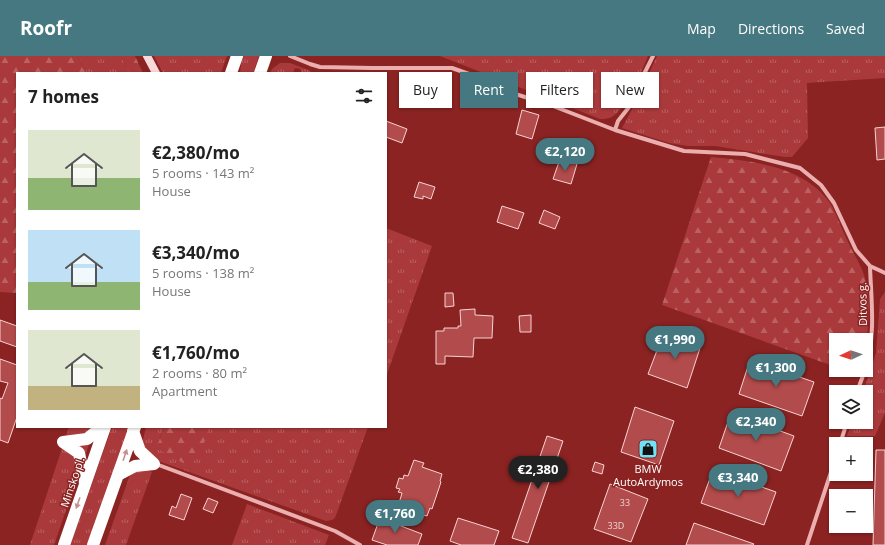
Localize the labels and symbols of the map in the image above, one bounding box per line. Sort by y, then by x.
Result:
pin: €2,120 [532,138,598,172]
street label: Ditvos g. [854,282,870,326]
pin: €1,990 [642,326,708,360]
north arrow [829,333,873,377]
pin: €1,300 [743,354,809,388]
pin: €2,340 [723,408,789,442]
shop icon: BMW AutoArdymos [637,438,659,460]
one-way arrow [122,449,128,461]
street label: Minsko pl. [56,455,88,509]
pin: €2,380 [505,456,571,490]
place label: BMW AutoArdymos [613,461,683,489]
pin: €3,340 [705,464,771,498]
house number: 33 [620,496,630,509]
one-way arrow [75,498,81,510]
pin: €1,760 [362,500,428,534]
house number: 33D [608,519,624,532]

